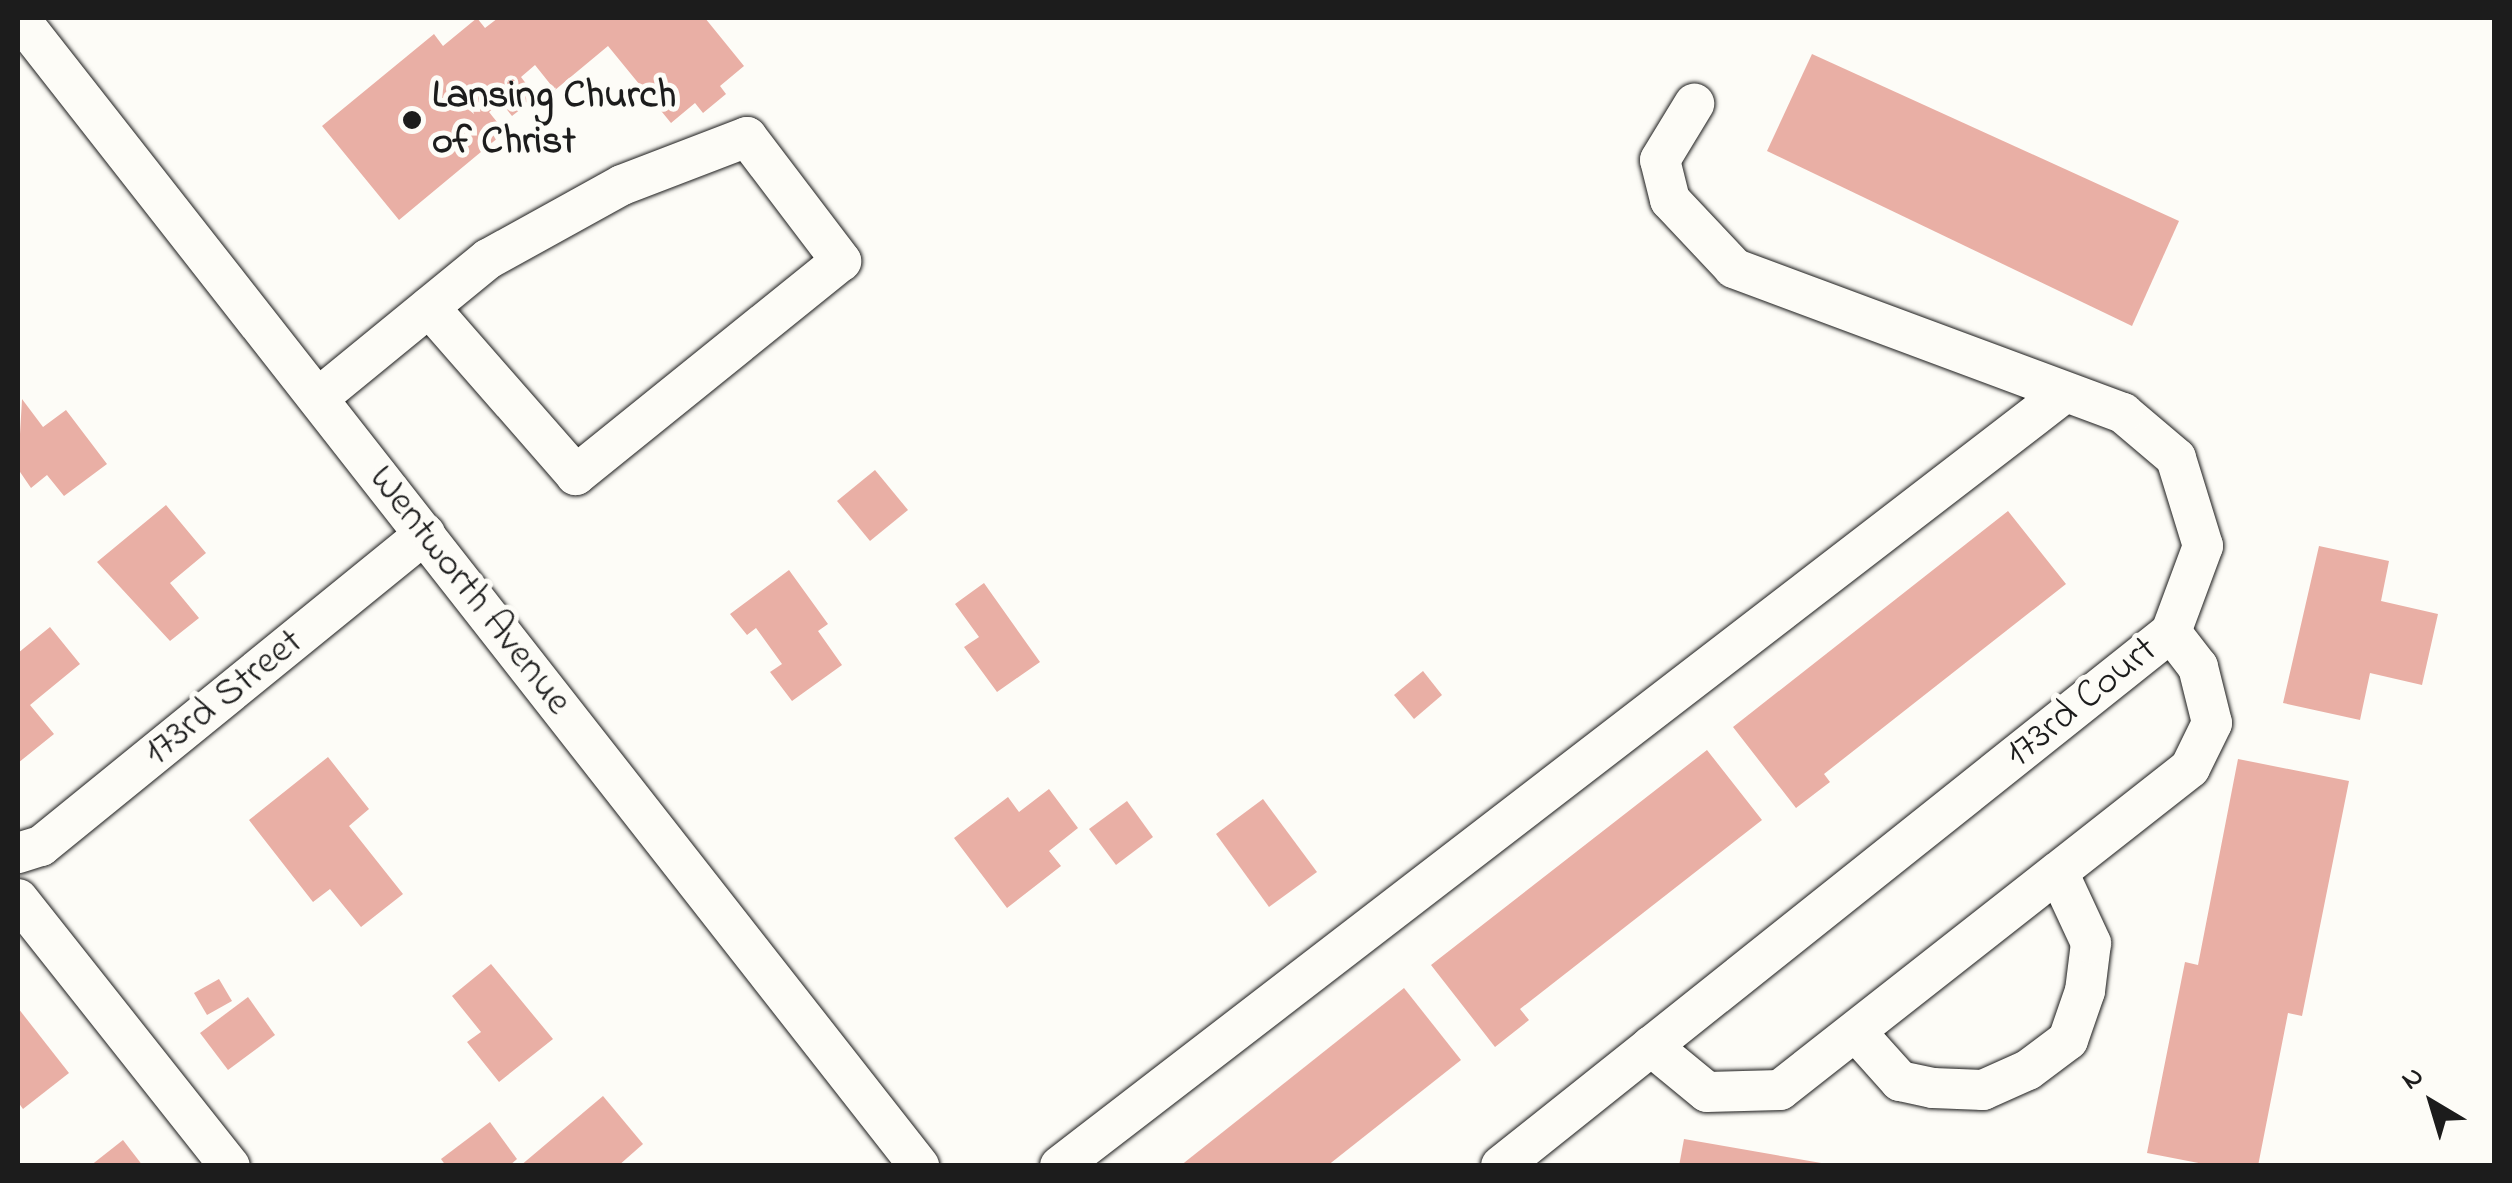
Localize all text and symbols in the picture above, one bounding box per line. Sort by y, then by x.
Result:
place label: Lansing Church of Christ [432,73,676,167]
marker: Lansing Church of Christ [401,109,423,131]
street label: Wentworth Avenue [357,457,581,725]
street label: 173rd Street [135,619,313,777]
street label: 173rd Court [1996,627,2168,779]
north arrow [2382,1053,2482,1153]
text: N [2393,1057,2433,1101]

